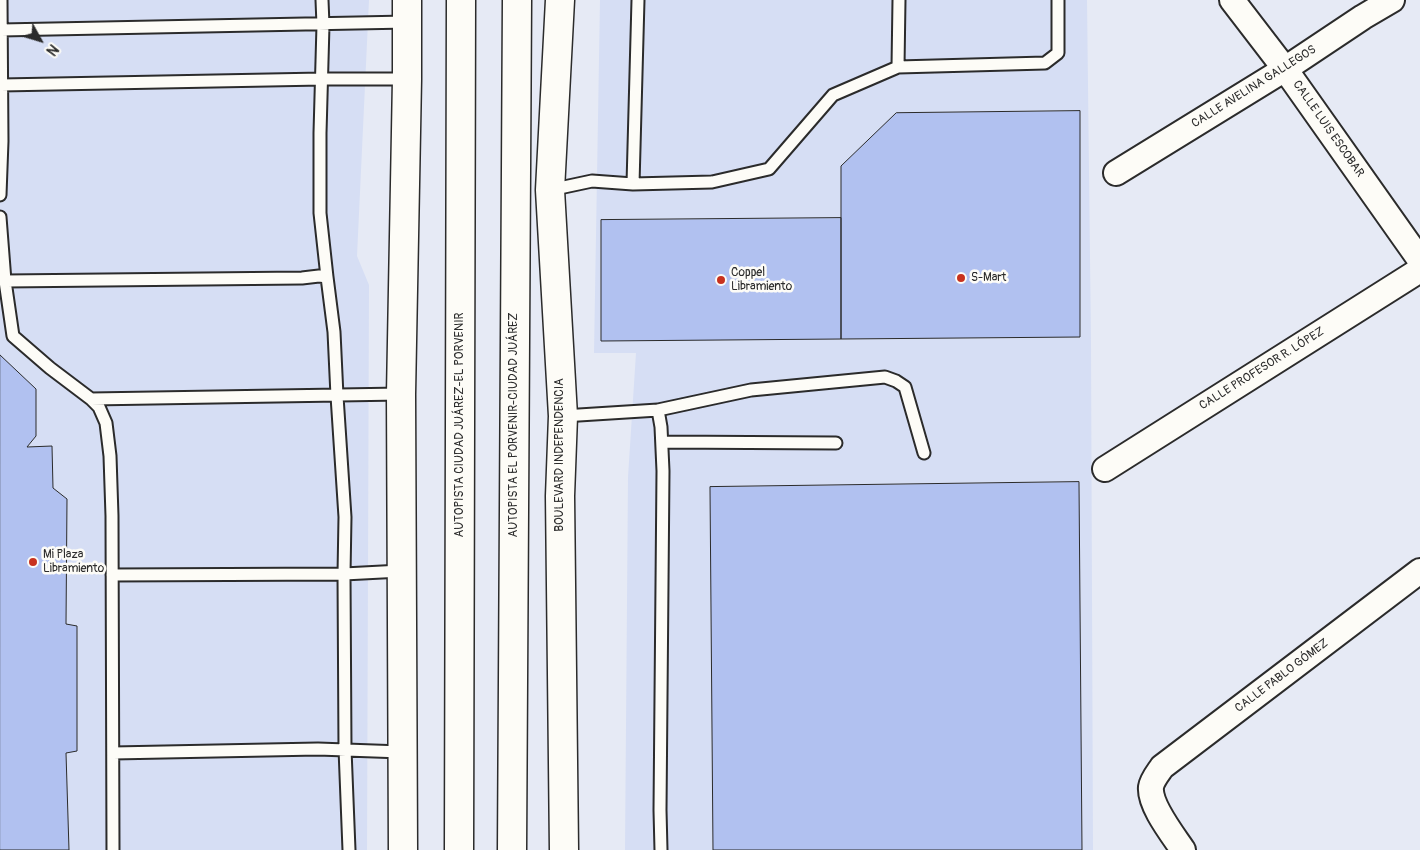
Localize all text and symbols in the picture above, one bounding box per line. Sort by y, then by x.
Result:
north arrow [15,15,65,65]
text: N [42,41,62,59]
street label: CALLE AVELINA GALLEGOS [1189,43,1319,131]
street label: CALLE LUIS ESCOBAR [1289,78,1367,180]
place label: Coppel Libramiento [731,266,792,294]
place label: S-Mart [971,271,1006,285]
marker: S-Mart [955,272,967,284]
marker: Coppel Libramiento [715,274,727,286]
street label: AUTOPISTA CIUDAD JUÁREZ-EL PORVENIR [453,312,467,538]
street label: AUTOPISTA EL PORVENIR-CIUDAD JUÁREZ [507,312,521,538]
street label: CALLE PROFESOR R. LÓPEZ [1197,325,1327,413]
street label: BOULEVARD INDEPENDENCIA [553,378,567,532]
place label: Mi Plaza Libramiento [43,548,104,576]
marker: Mi Plaza Libramiento [27,556,39,568]
street label: CALLE PABLO GÓMEZ [1232,636,1332,716]

